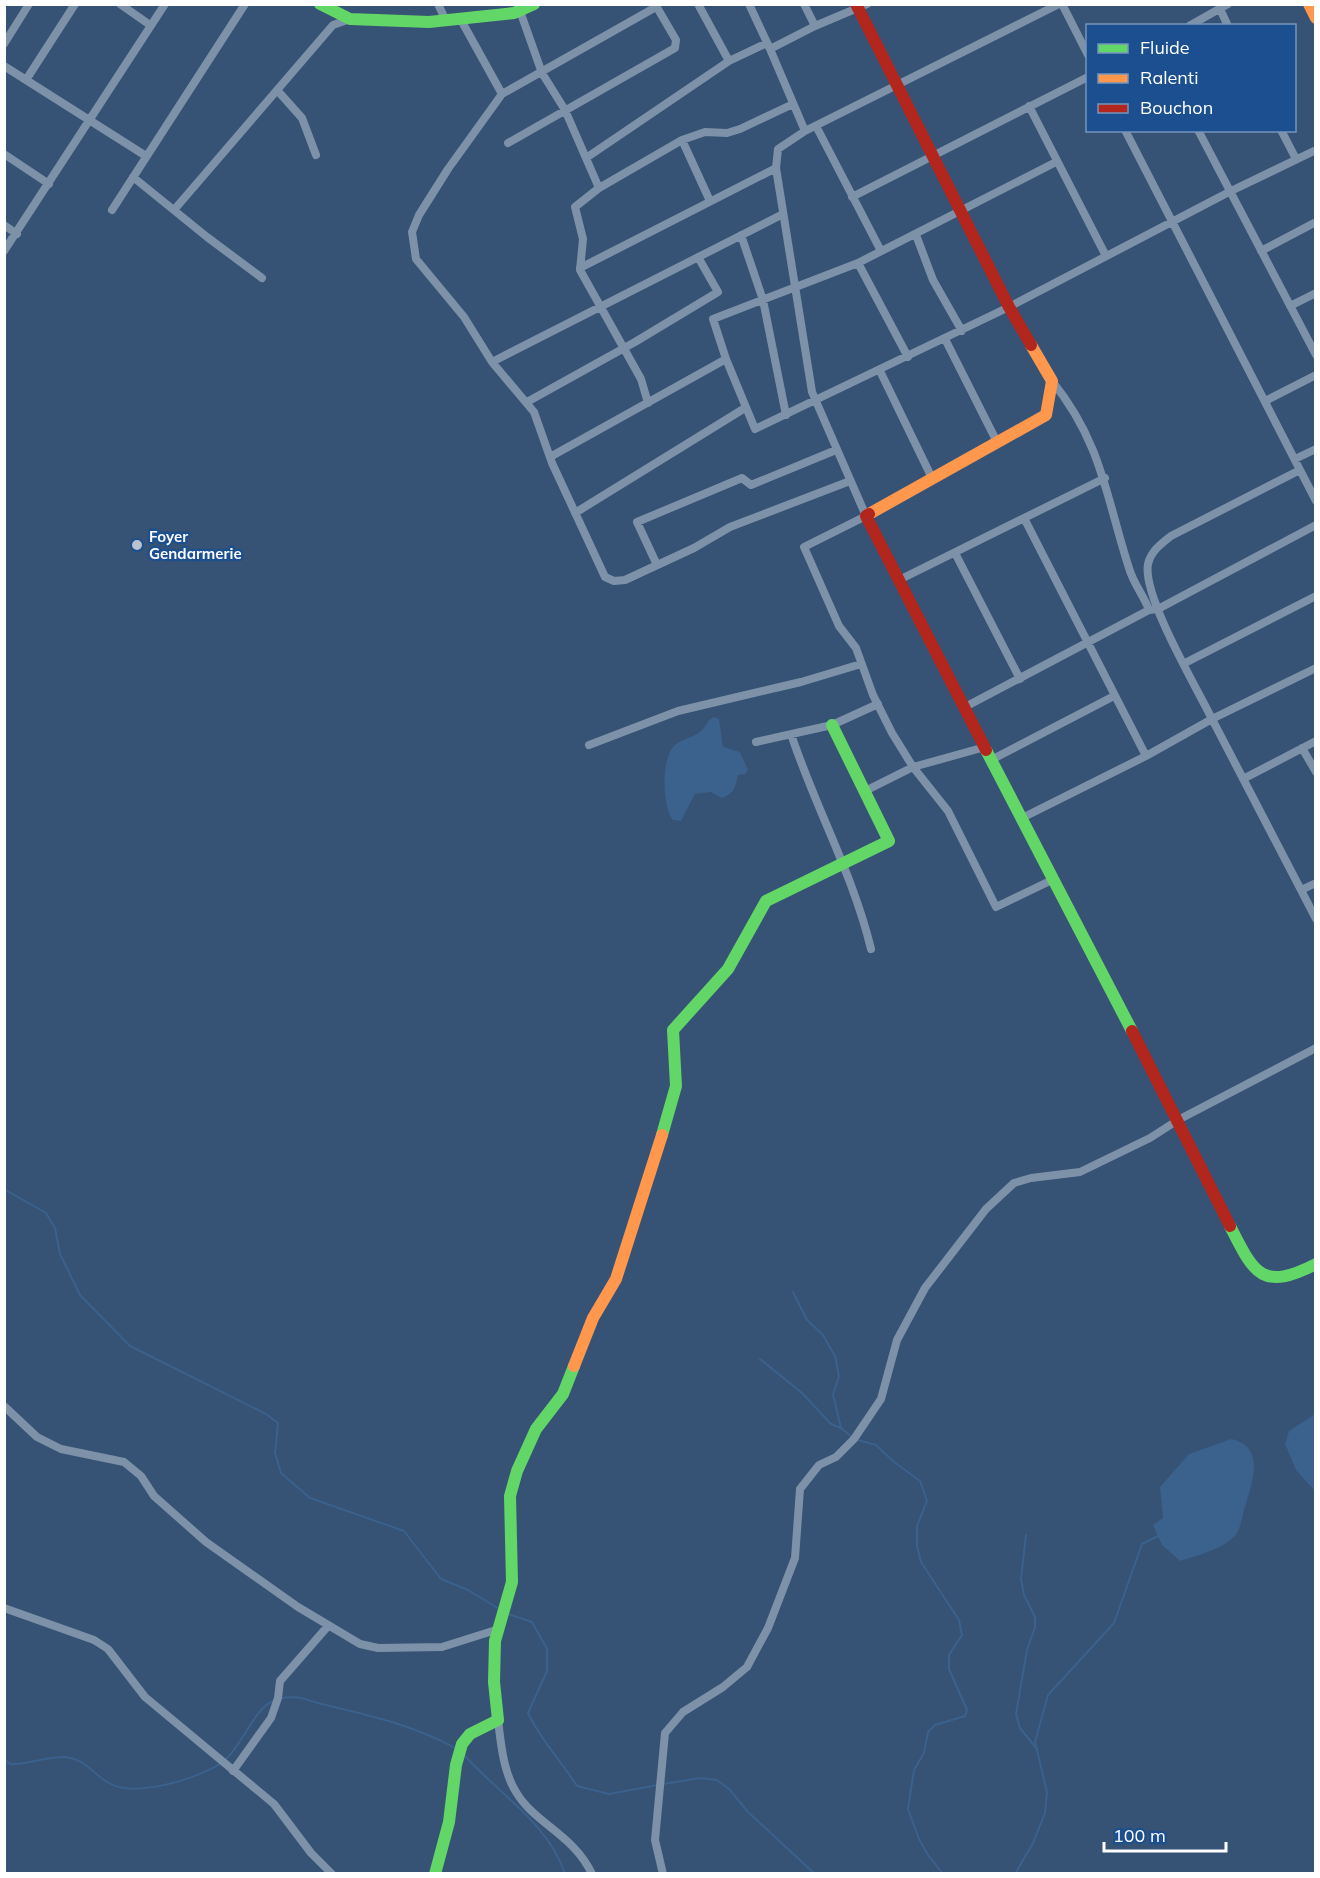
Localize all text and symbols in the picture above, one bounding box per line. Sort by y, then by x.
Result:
legend [1086,24,1296,132]
text: Fluide [1140,36,1190,59]
text: Ralenti [1140,66,1198,89]
text: Bouchon [1140,96,1213,119]
place label: Foyer Gendarmerie [149,527,242,563]
marker: Foyer Gendarmerie [130,538,144,552]
scale bar [1104,1815,1226,1853]
text: 100 m [1113,1824,1166,1847]

